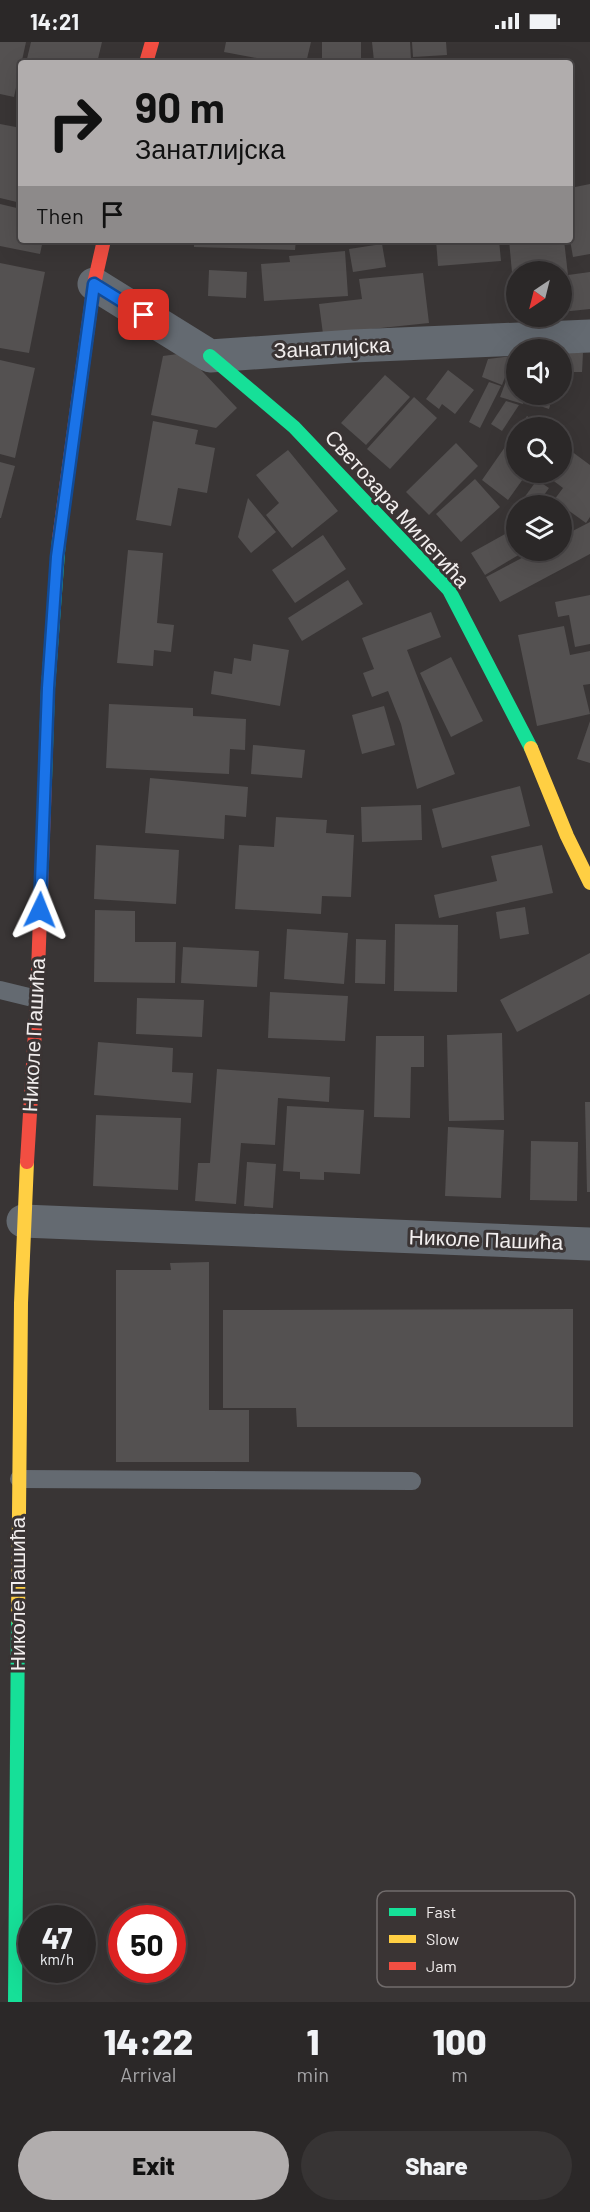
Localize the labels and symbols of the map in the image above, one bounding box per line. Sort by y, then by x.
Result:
north arrow [506,261,572,327]
pin [118,289,169,340]
street label: Занатлијска [273,331,391,362]
street label: Светозара Милетића [321,424,476,592]
position arrow [8,878,72,942]
street label: Николе Пашића [16,957,49,1113]
street label: Николе Пашића [408,1223,564,1254]
street label: Николе Пашића [4,1516,29,1671]
legend [377,1891,575,1987]
text: Fast [426,1902,456,1921]
speed limit sign: 50 [108,1905,186,1983]
text: Slow [426,1929,459,1948]
text: Jam [426,1956,457,1975]

